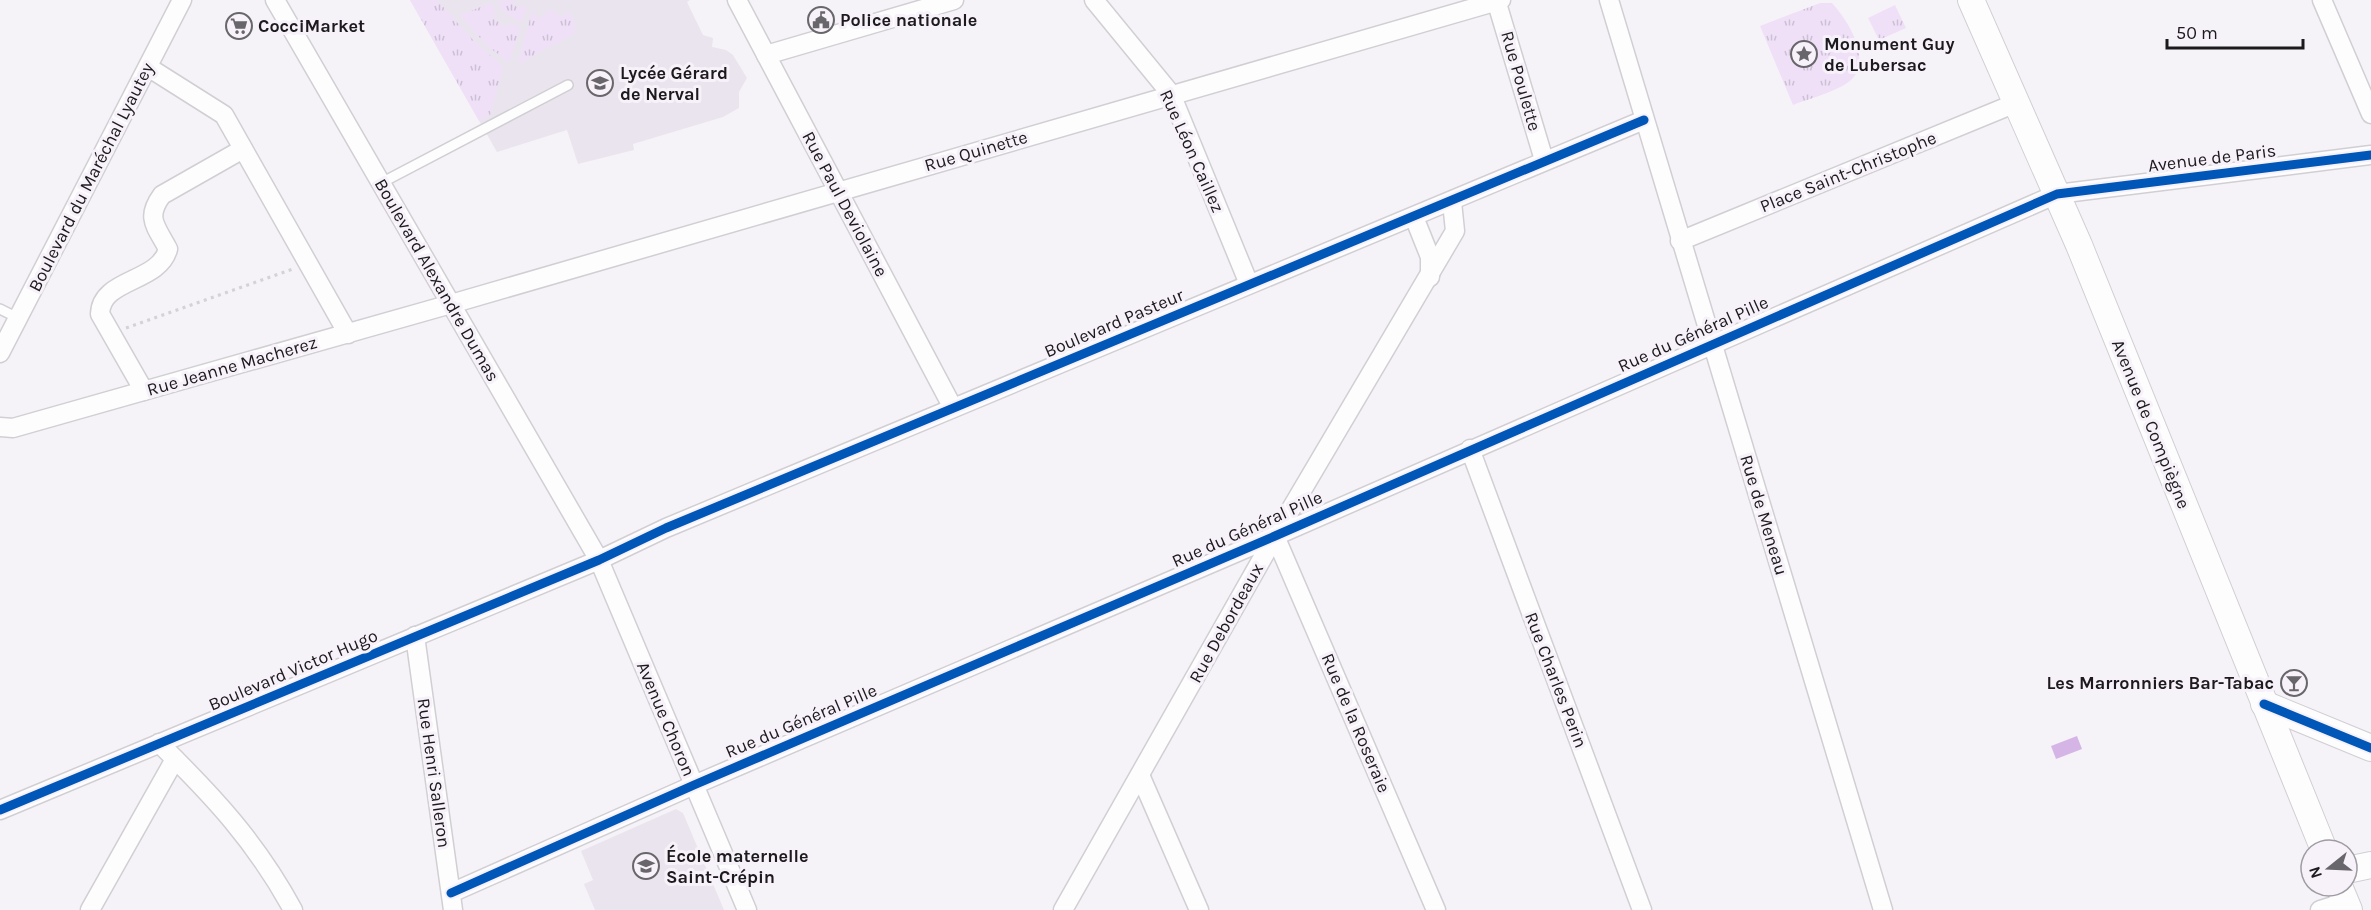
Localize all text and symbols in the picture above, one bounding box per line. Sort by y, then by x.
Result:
public building icon: Police nationale [806,5,836,35]
place label: Police nationale [840,9,977,31]
supermarket icon: CocciMarket [224,11,254,41]
scale bar [2167,12,2304,50]
place label: CocciMarket [258,15,365,37]
text: 50 m [2176,22,2218,44]
street label: Rue Poulette [1496,28,1546,134]
place label: Monument Guy de Lubersac [1824,33,1954,76]
place icon: Monument Guy de Lubersac [1789,39,1819,69]
street label: Boulevard du Maréchal Lyautey [23,58,159,295]
place label: Lycée Gérard de Nerval [620,62,728,105]
school or university icon: Lycée Gérard de Nerval [585,68,615,98]
street label: Rue Léon Caillez [1155,86,1229,216]
street label: Rue Quinette [922,126,1030,176]
street label: Place Saint-Christophe [1757,127,1939,217]
street label: Rue Paul Deviolaine [797,128,893,280]
street label: Avenue de Paris [2147,139,2277,177]
street label: Boulevard Alexandre Dumas [370,175,504,385]
street label: Boulevard Pasteur [1041,284,1187,362]
street label: Rue du Général Pille [1614,291,1772,377]
street label: Rue Jeanne Macherez [144,331,320,401]
street label: Avenue de Compiègne [2107,336,2195,512]
street label: Rue de Meneau [1735,452,1793,578]
street label: Rue du Général Pille [1168,486,1326,572]
street label: Rue Debordeaux [1184,559,1268,687]
street label: Rue Charles Perin [1520,609,1592,751]
street label: Boulevard Victor Hugo [205,624,381,716]
street label: Rue de la Roseraie [1317,650,1395,796]
street label: Avenue Choron [632,658,700,780]
bar icon: Les Marronniers Bar-Tabac [2279,668,2309,698]
place label: Les Marronniers Bar-Tabac [2046,672,2274,694]
street label: Rue du Général Pille [722,679,880,763]
street label: Rue Henri Salleron [413,697,455,849]
north arrow [2299,838,2359,898]
place label: École maternelle Saint-Crépin [666,844,808,888]
school or university icon: École maternelle Saint-Crépin [631,851,661,881]
text: N [2304,864,2326,881]

